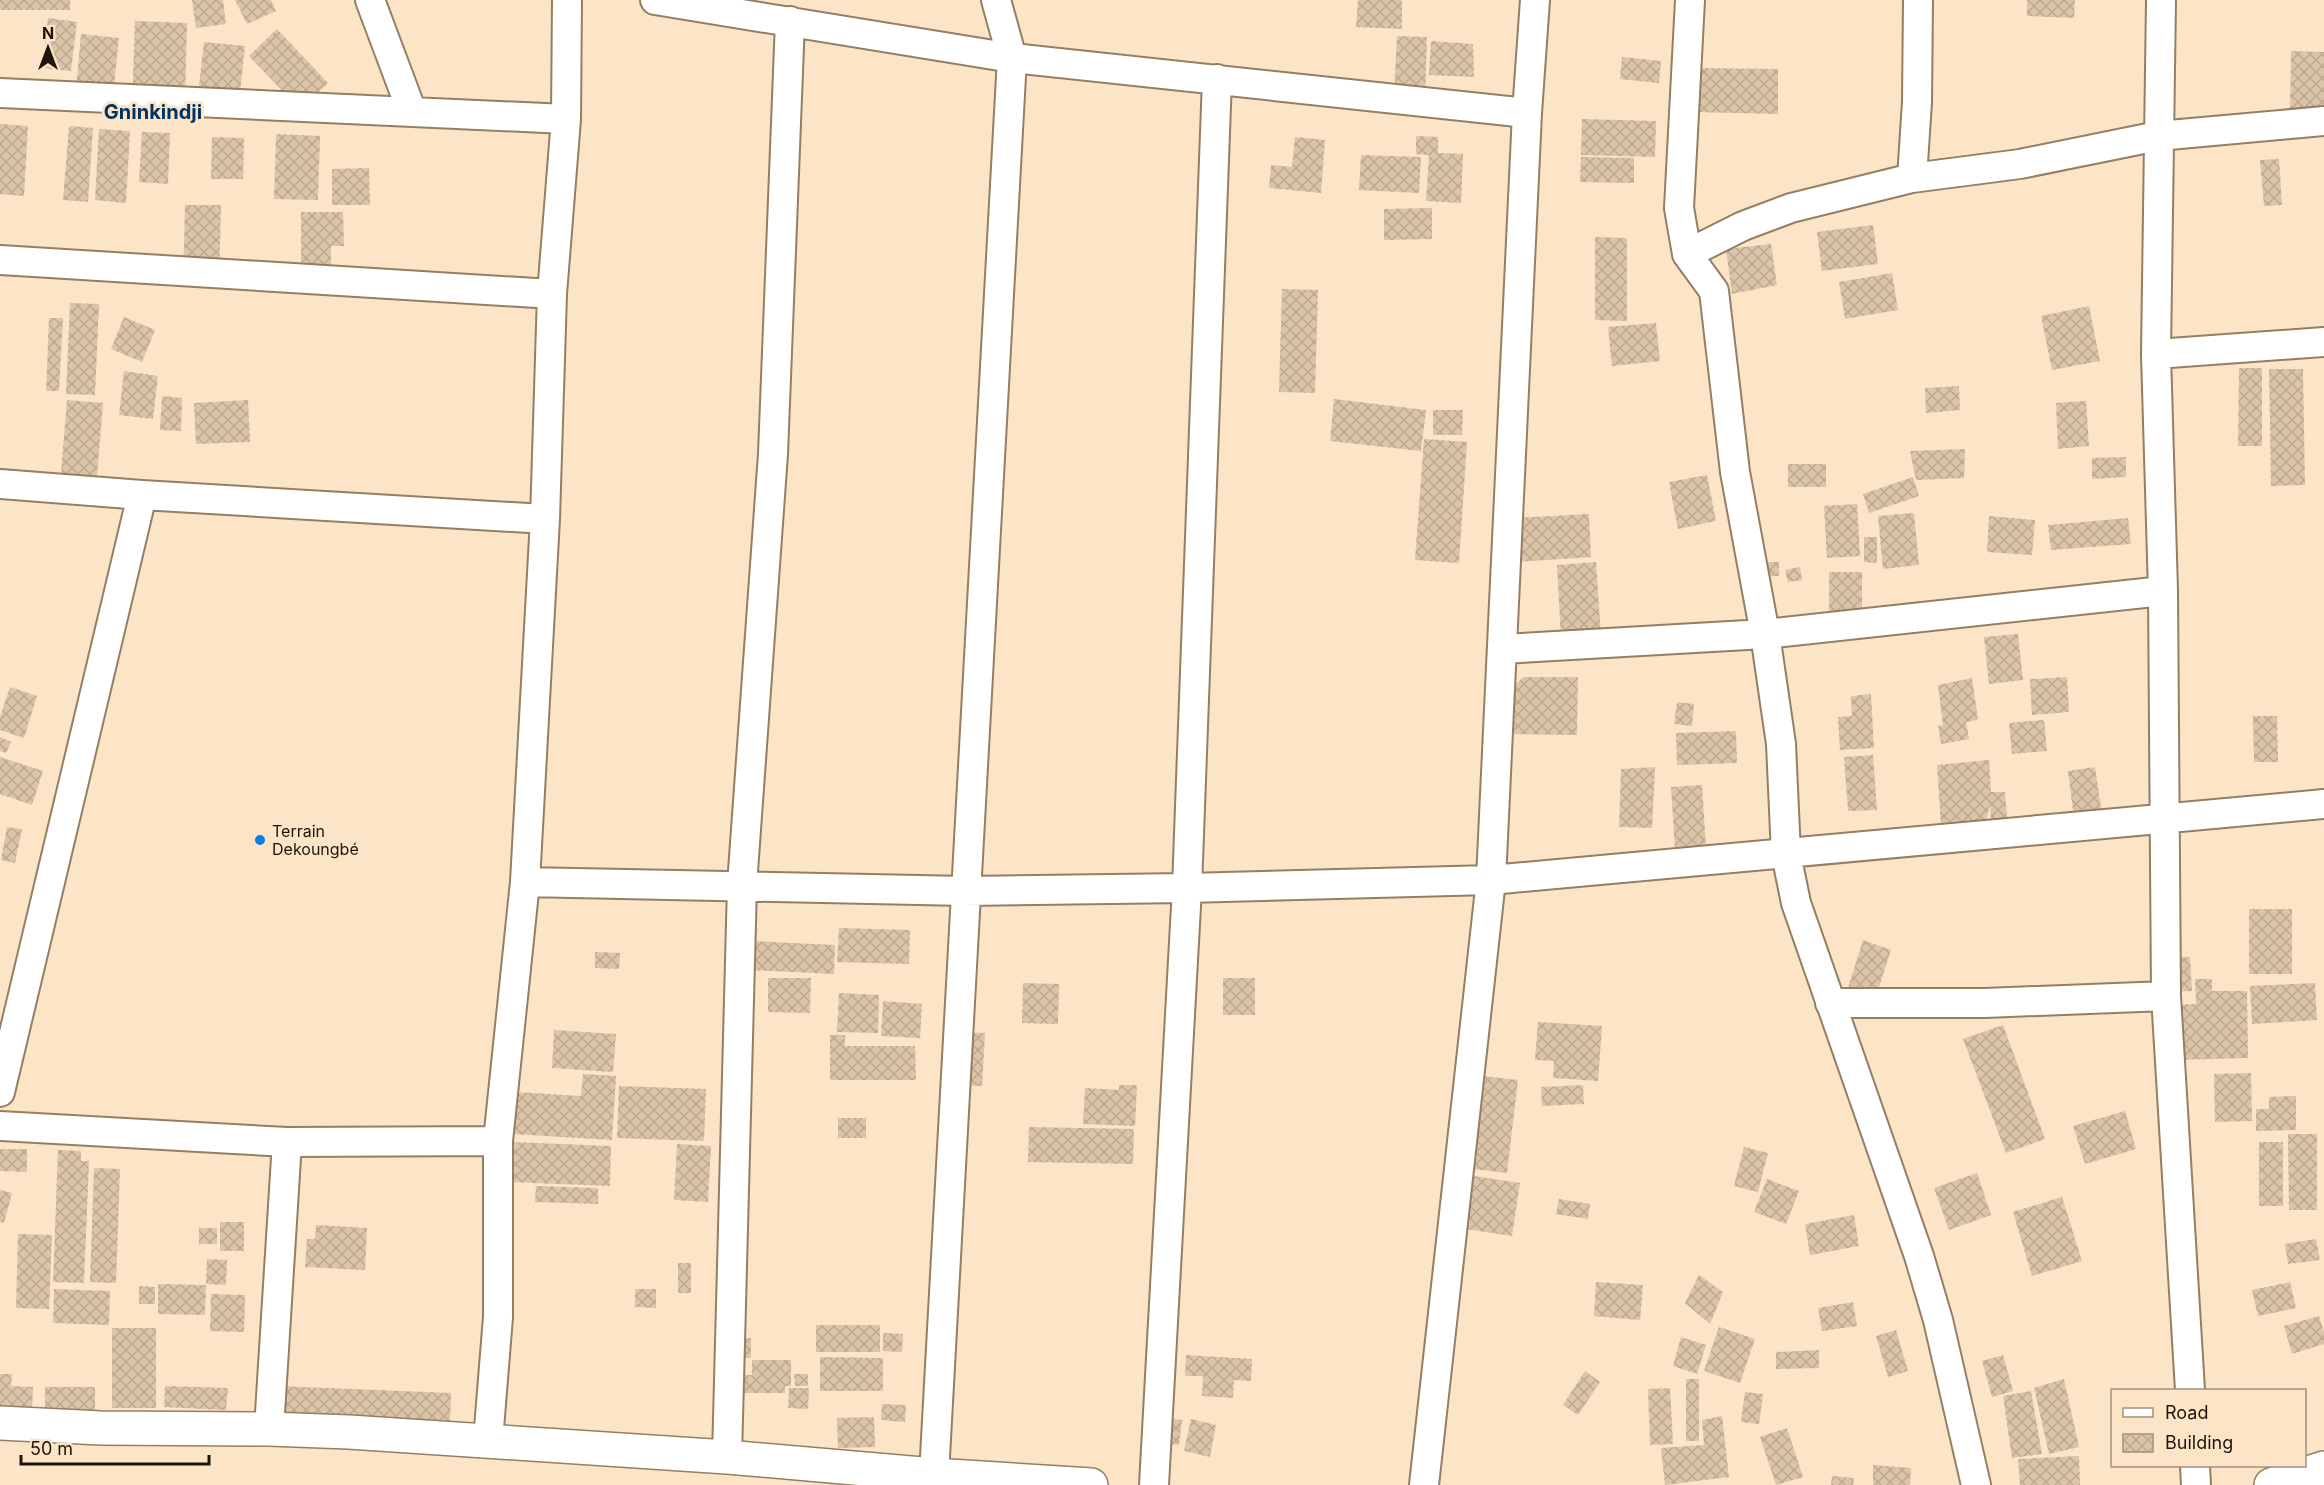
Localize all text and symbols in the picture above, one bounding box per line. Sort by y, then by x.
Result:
north arrow [18,18,78,78]
text: N [42,23,54,43]
district label: Gninkindji [104,100,202,124]
place label: Terrain Dekoungbé [272,821,359,859]
marker: Terrain Dekoungbé [253,833,267,847]
legend [2111,1389,2306,1467]
text: Road [2165,1402,2208,1423]
scale bar [21,1428,208,1466]
text: Building [2165,1432,2233,1453]
text: 50 m [30,1438,73,1459]

